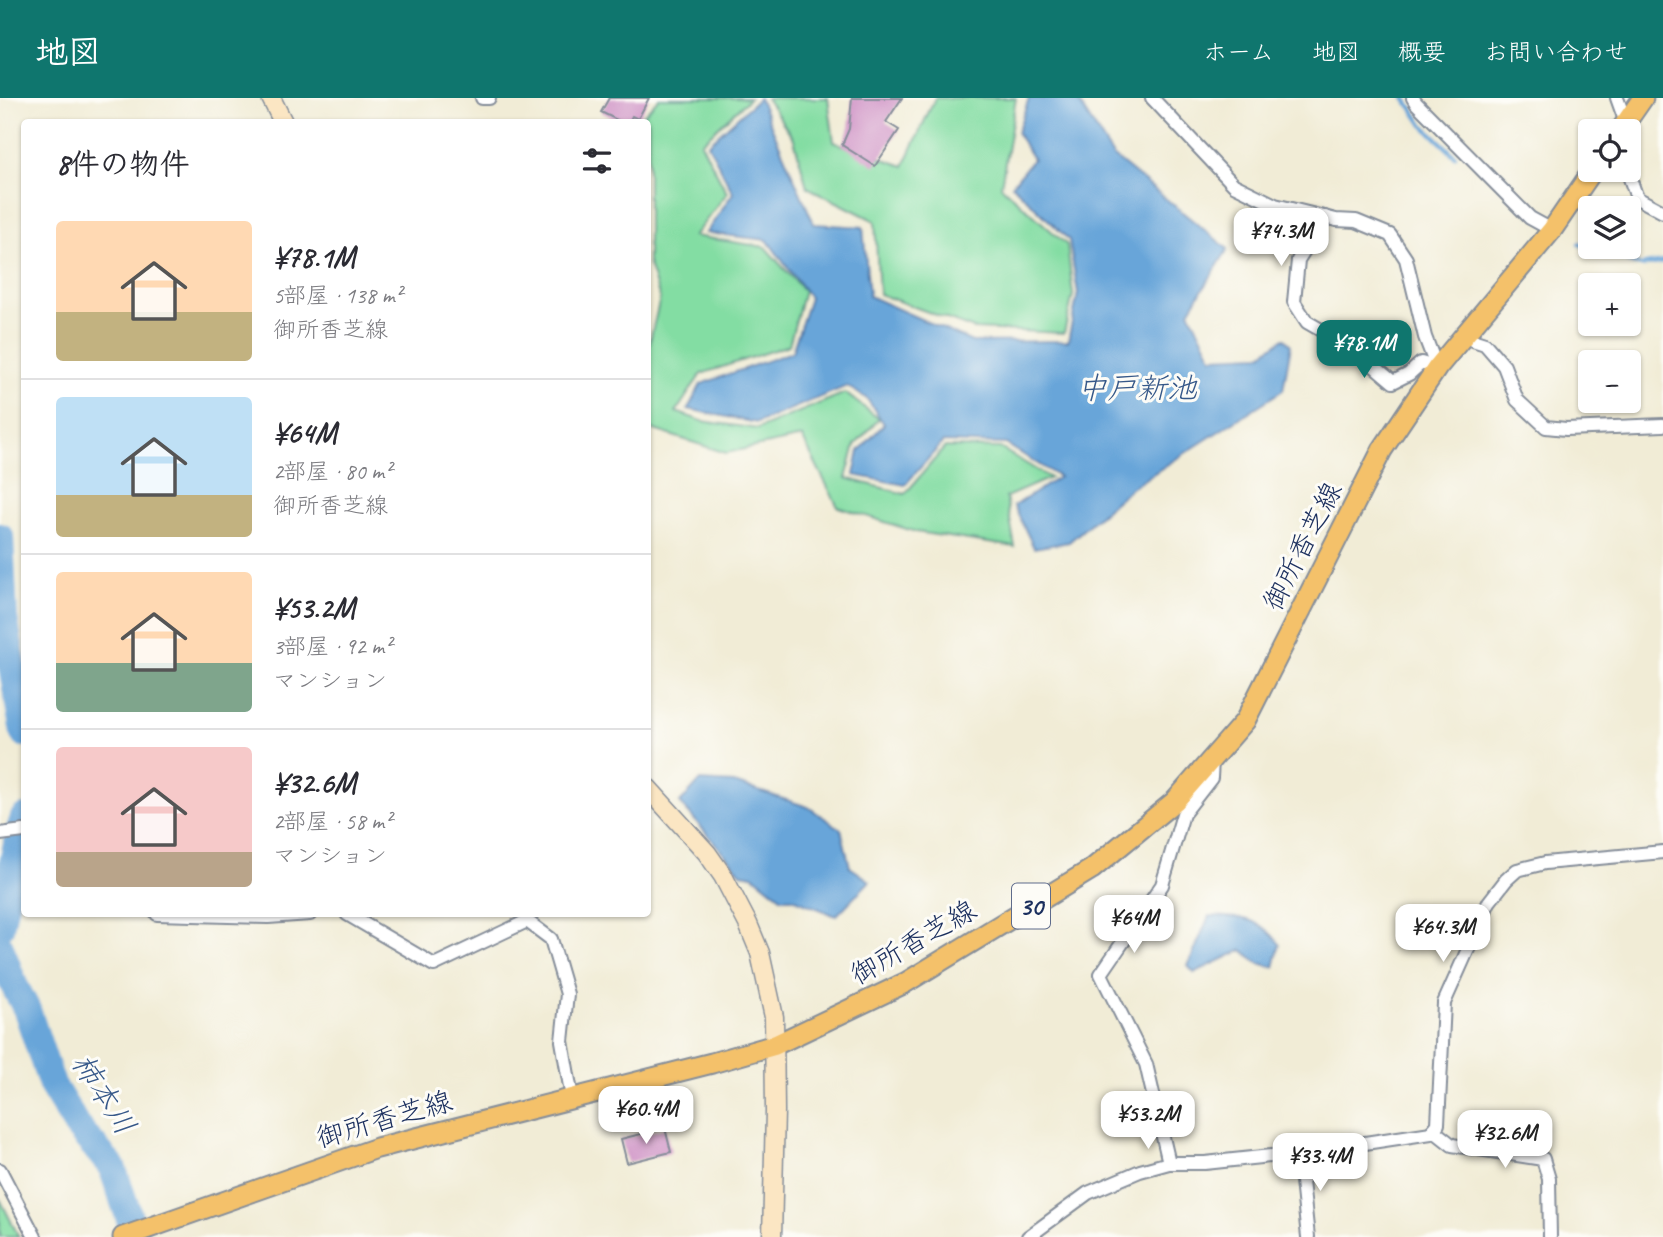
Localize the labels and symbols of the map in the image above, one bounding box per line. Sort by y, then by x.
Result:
pin: ¥74.3M [1224,208,1338,268]
pin: ¥78.1M [1307,320,1421,380]
water label: 中戸新池 [1077,369,1198,407]
street label: 御所香芝線 [1255,476,1349,616]
road number: 30 [1012,884,1050,928]
street label: 御所香芝線 [844,892,982,992]
pin: ¥64M [1093,896,1175,955]
pin: ¥64.3M [1386,904,1500,964]
water label: 柿本川 [64,1046,144,1142]
street label: 御所香芝線 [312,1083,456,1155]
pin: ¥60.4M [589,1086,703,1146]
pin: ¥53.2M [1091,1091,1205,1151]
pin: ¥32.6M [1448,1110,1562,1170]
pin: ¥33.4M [1263,1134,1377,1193]

